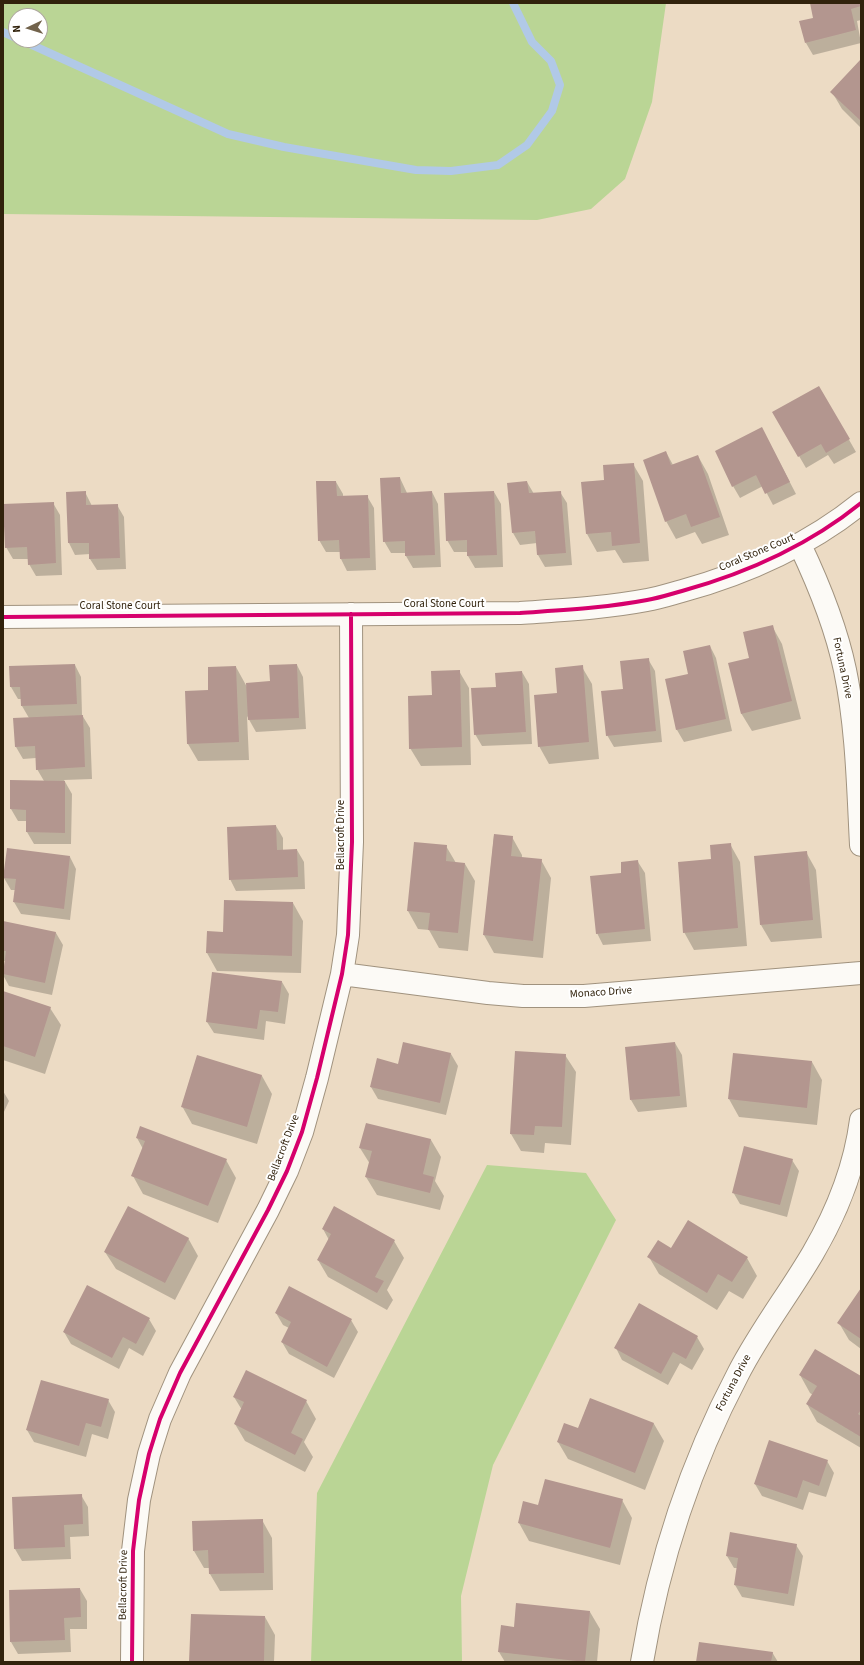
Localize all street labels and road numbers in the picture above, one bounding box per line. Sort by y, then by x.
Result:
street label: Coral Stone Court [717,531,797,575]
street label: Coral Stone Court [404,598,484,612]
street label: Coral Stone Court [80,600,160,614]
street label: Fortuna Drive [829,636,855,700]
street label: Bellacroft Drive [335,800,349,870]
street label: Monaco Drive [569,984,633,1002]
street label: Bellacroft Drive [265,1113,303,1183]
street label: Fortuna Drive [714,1352,754,1414]
street label: Bellacroft Drive [117,1550,131,1620]

